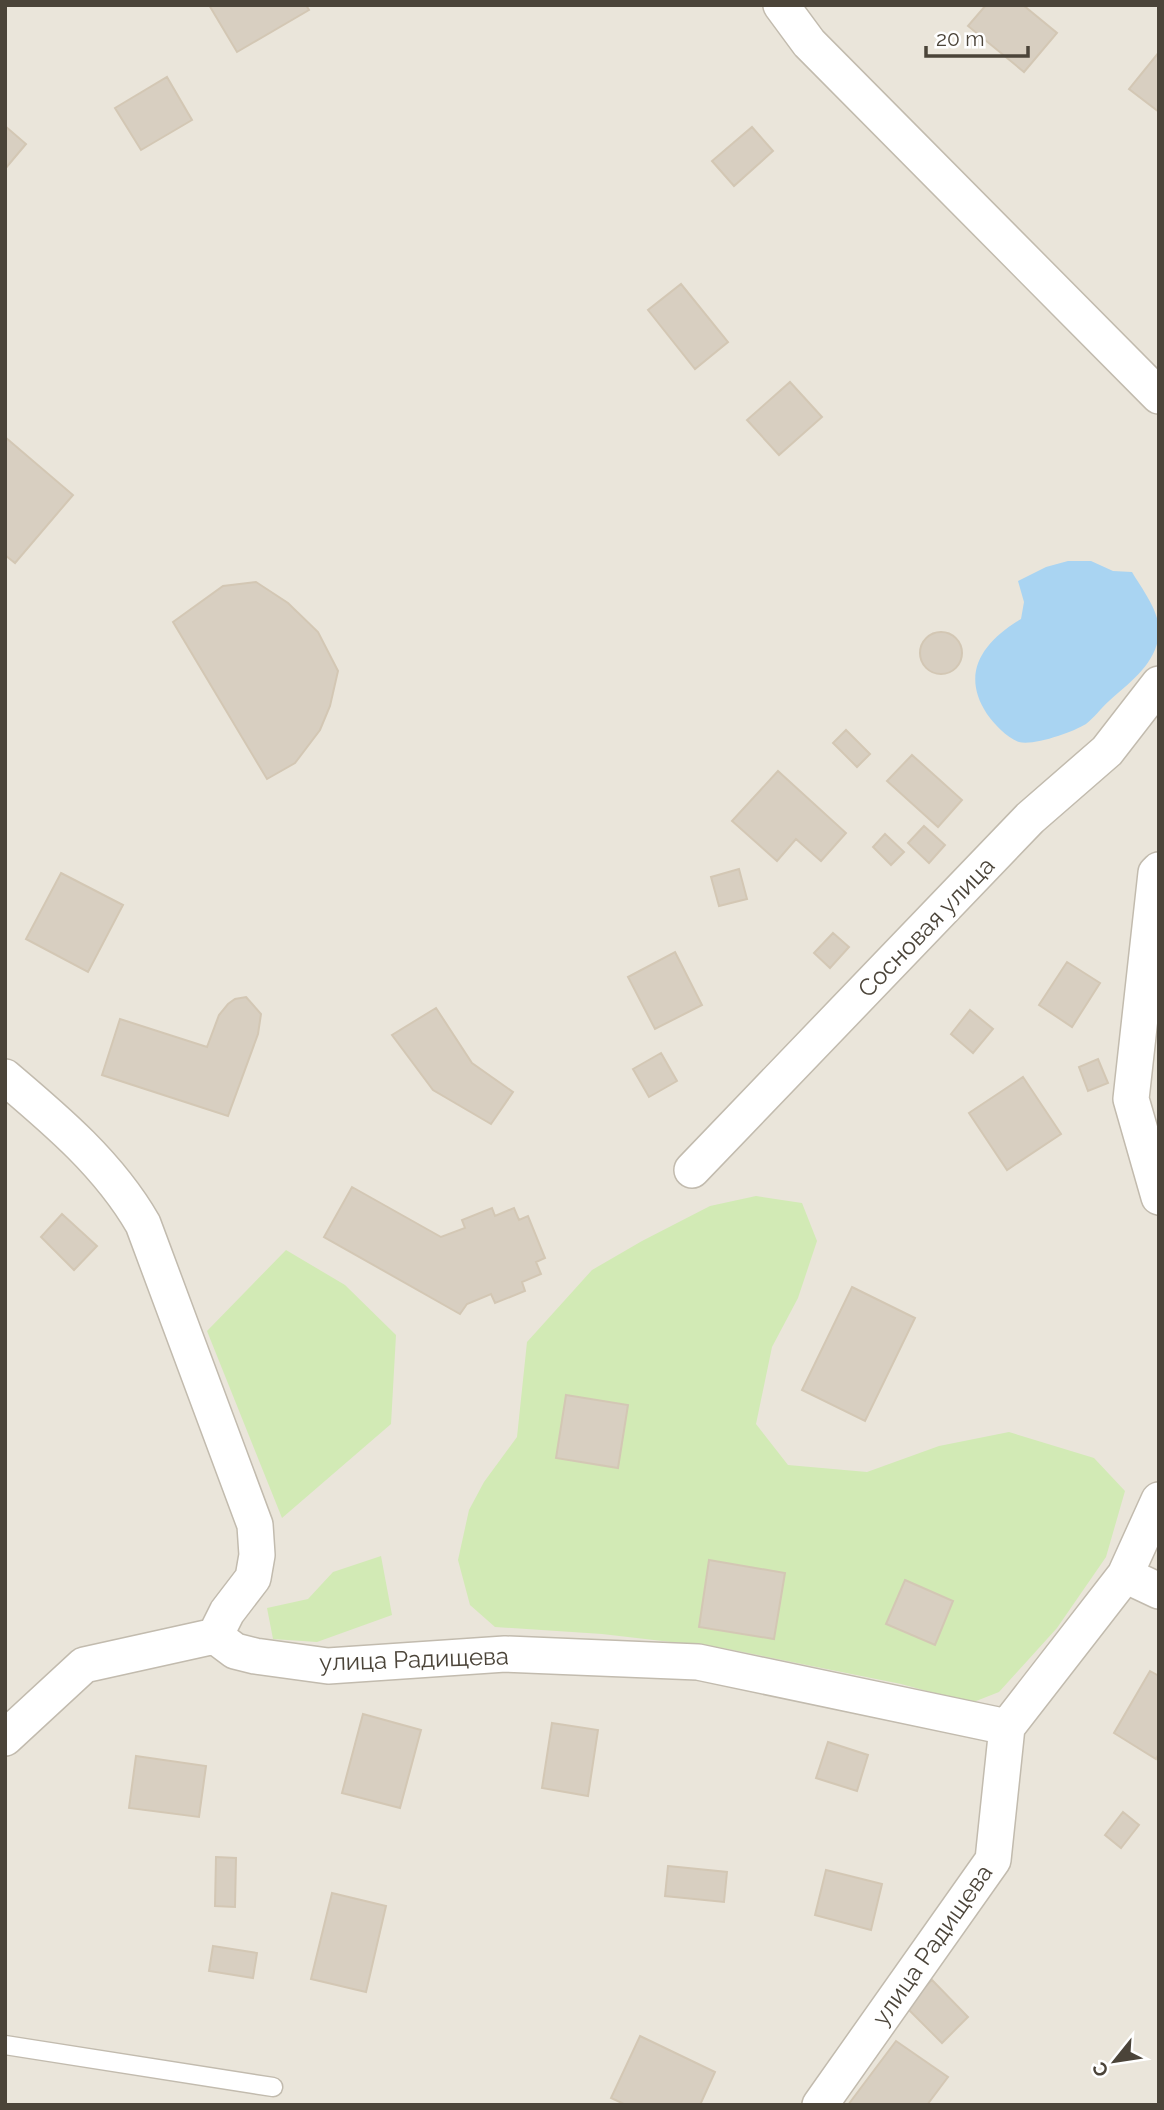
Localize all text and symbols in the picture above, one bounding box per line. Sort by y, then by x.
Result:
scale bar [926,14,1028,58]
text: 20 m [936,26,984,51]
street label: Сосновая улица [852,851,1000,1003]
street label: улица Радищева [319,1641,509,1677]
street label: улица Радищева [866,1859,998,2031]
north arrow [1080,2026,1150,2096]
text: С [1087,2058,1113,2081]

